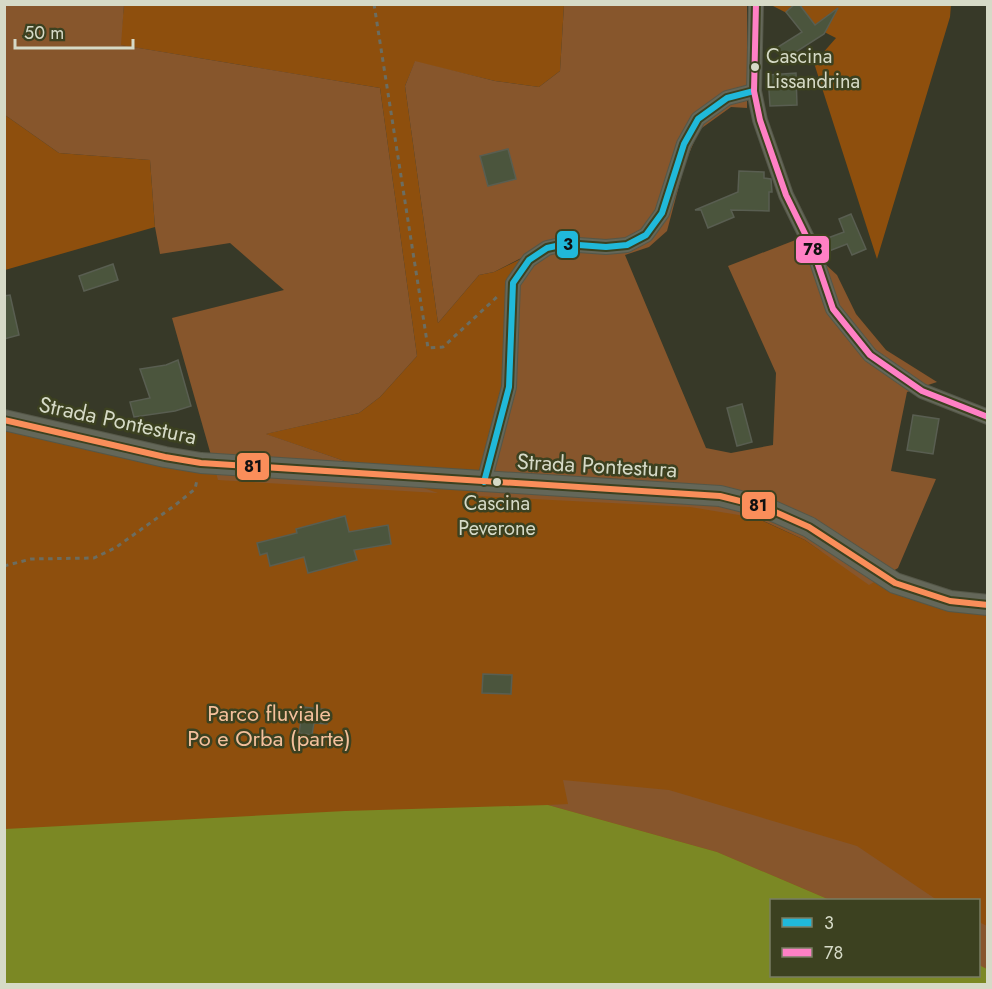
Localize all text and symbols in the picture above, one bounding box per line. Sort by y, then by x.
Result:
scale bar [15,12,134,50]
text: 50 m [24,20,64,46]
place label: Cascina Lissandrina [766,42,860,96]
marker: Cascina Lissandrina [749,61,761,73]
line badge: 3 [556,230,579,259]
text: 3 [563,233,573,256]
line badge: 78 [795,235,830,264]
text: 78 [803,238,823,261]
street label: Strada Pontestura [36,388,200,452]
street label: Strada Pontestura [516,445,678,485]
line badge: 81 [236,452,270,481]
text: 81 [244,455,262,478]
marker: Cascina Peverone [491,476,503,488]
place label: Cascina Peverone [458,489,536,543]
line badge: 81 [741,491,776,520]
text: 81 [749,494,767,517]
park label: Parco fluviale Po e Orba (parte) [187,697,351,754]
legend [770,899,980,977]
text: 3 [824,910,834,936]
text: 78 [824,940,843,966]

